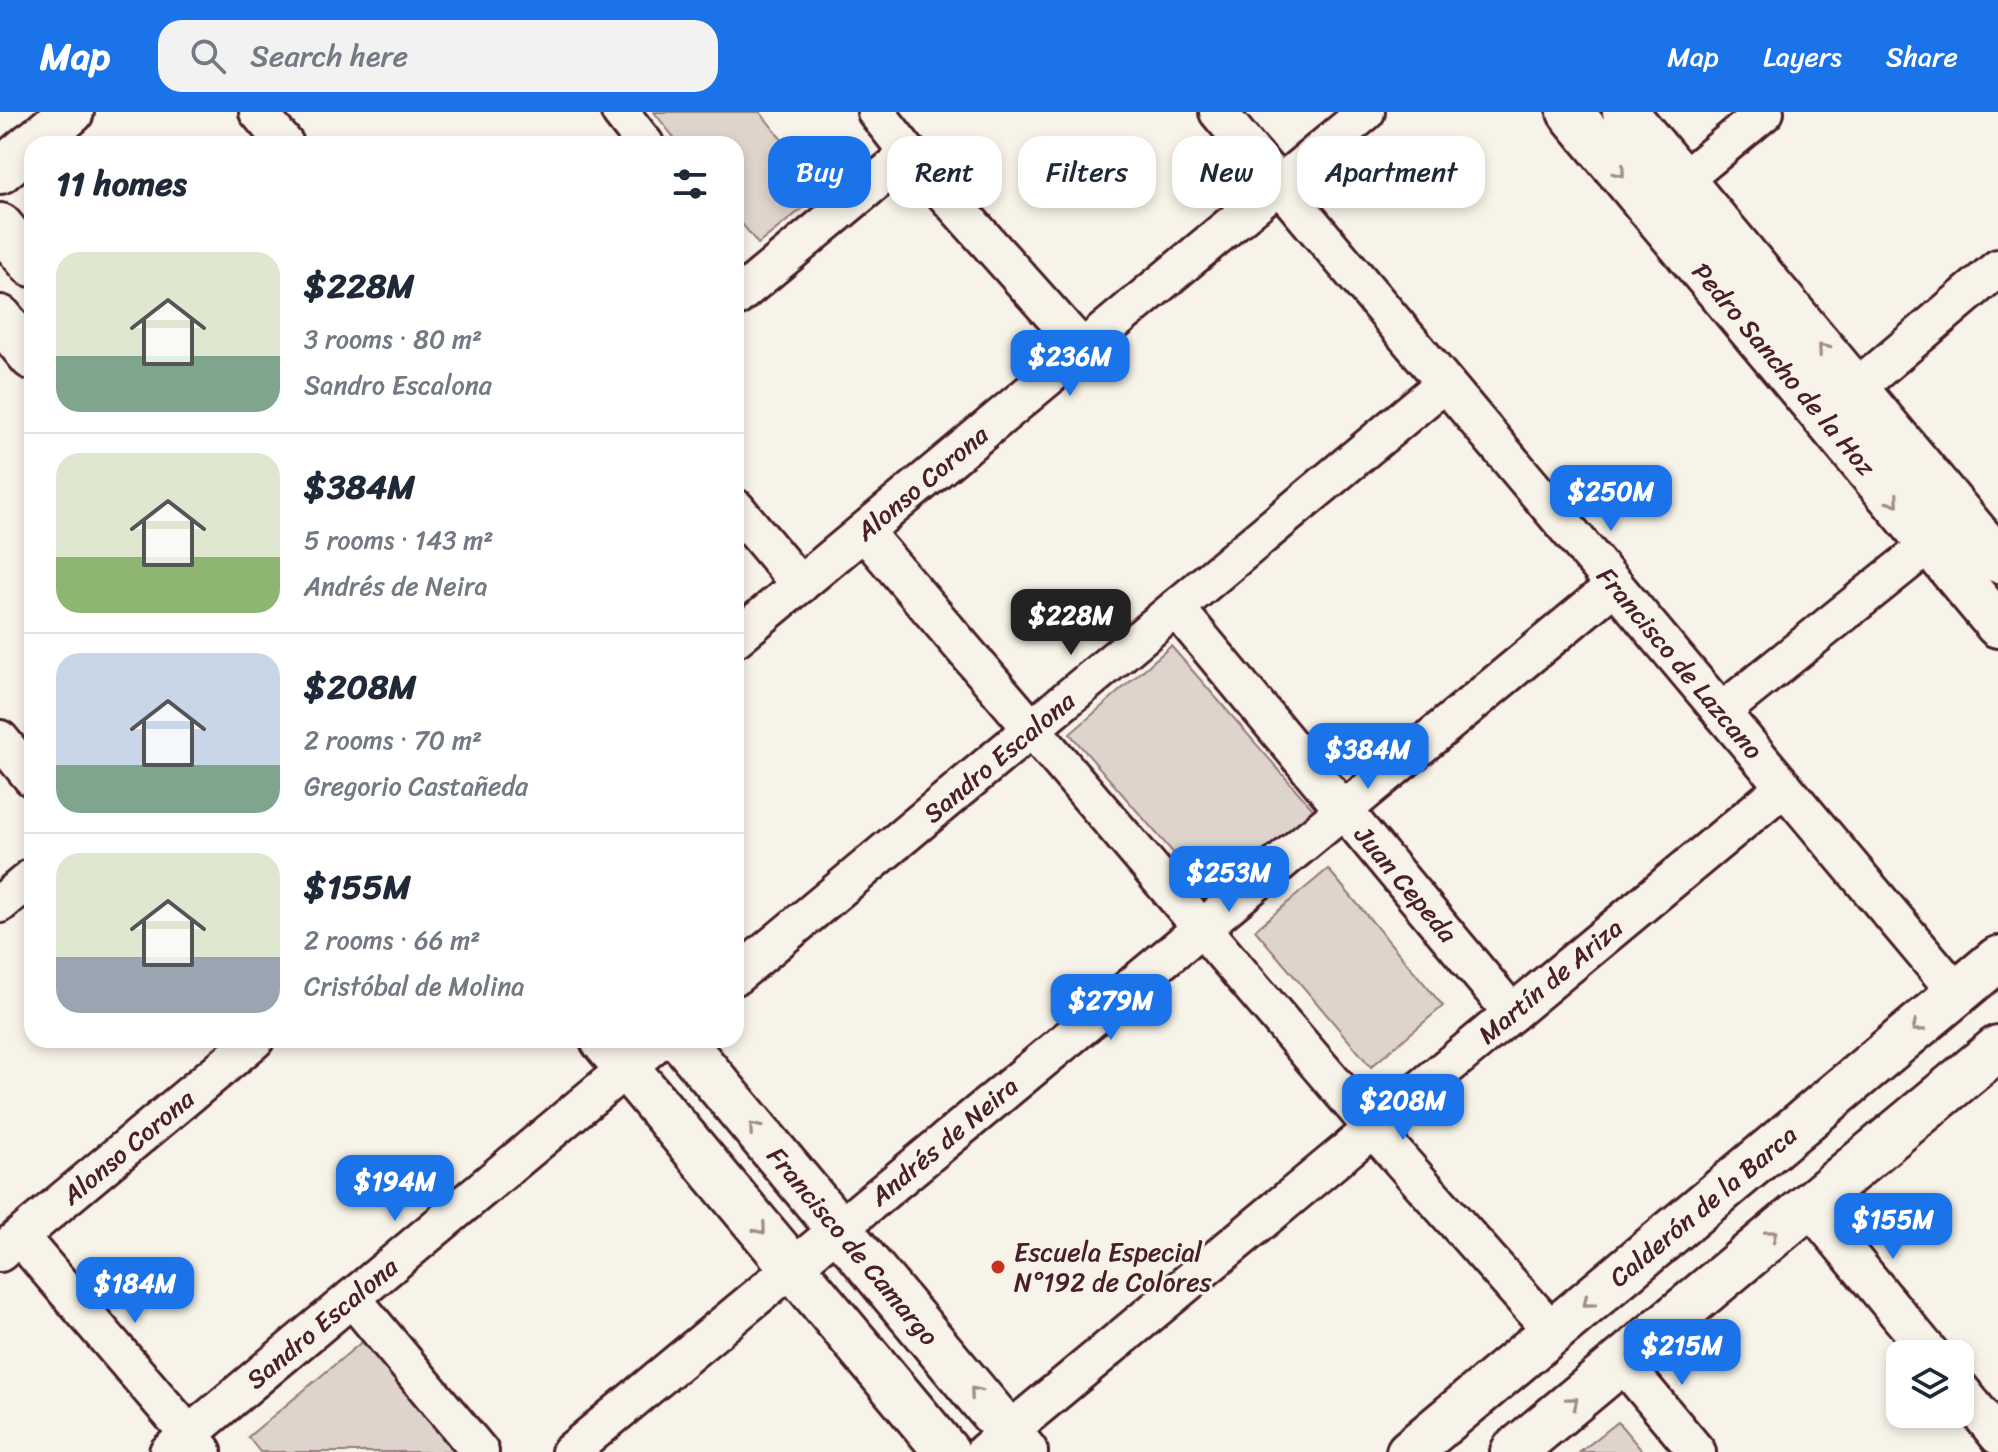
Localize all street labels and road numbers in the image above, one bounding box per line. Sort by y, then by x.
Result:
street label: Pedro Sancho de la Hoz [1680,251,1888,487]
street label: Alonso Corona [844,413,1000,553]
street label: Francisco de Lazcano [1585,556,1775,770]
street label: Sandro Escalona [912,678,1086,835]
street label: Juan Cepeda [1342,814,1470,954]
street label: Martín de Ariza [1467,906,1633,1056]
street label: Andrés de Neira [858,1064,1029,1218]
street label: Alonso Corona [50,1077,206,1217]
street label: Calderón de la Barca [1598,1113,1808,1299]
street label: Francisco de Camargo [755,1136,951,1356]
street label: Sandro Escalona [235,1244,409,1401]

